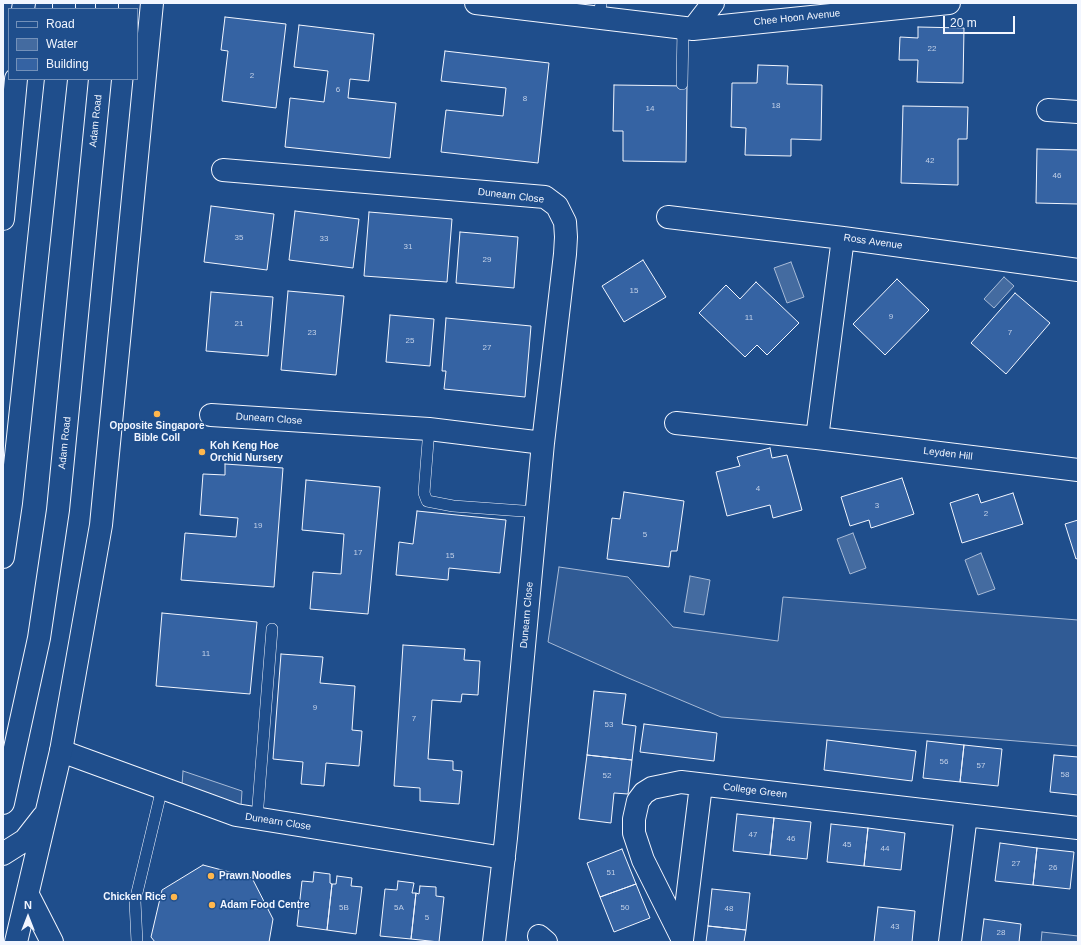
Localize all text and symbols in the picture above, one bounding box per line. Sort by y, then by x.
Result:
street label: Chee Hoon Avenue [753,7,841,29]
legend [8,8,138,80]
scale bar [945,8,1017,34]
text: 20 m [950,16,977,30]
text: Road [46,17,75,31]
text: Water [46,37,78,51]
house number: 22 [928,44,936,54]
text: Building [46,57,89,71]
house number: 2 [250,71,254,81]
house number: 6 [336,85,340,95]
street label: Adam Road [87,94,105,148]
house number: 8 [523,94,527,104]
house number: 18 [772,101,780,111]
house number: 14 [646,104,654,114]
house number: 42 [926,156,934,166]
house number: 46 [1053,171,1061,181]
street label: Dunearn Close [477,186,545,206]
street label: Ross Avenue [843,232,903,252]
house number: 35 [235,233,243,243]
house number: 33 [320,234,328,244]
house number: 31 [404,242,412,252]
house number: 29 [483,255,491,265]
house number: 15 [630,286,638,296]
house number: 9 [889,312,893,322]
house number: 11 [745,313,753,323]
house number: 21 [235,319,243,329]
house number: 23 [308,328,316,338]
house number: 7 [1008,328,1012,338]
house number: 25 [406,336,414,346]
house number: 27 [483,343,491,353]
marker: Opposite Singapore Bible Coll [152,409,162,419]
street label: Dunearn Close [235,411,303,427]
street label: Adam Road [56,416,74,470]
place label: Opposite Singapore Bible Coll [109,420,205,444]
place label: Koh Keng Hoe Orchid Nursery [210,440,283,464]
street label: Leyden Hill [923,445,973,463]
marker: Koh Keng Hoe Orchid Nursery [197,447,207,457]
house number: 4 [756,484,760,494]
house number: 3 [875,501,879,511]
house number: 2 [984,509,988,519]
house number: 19 [254,521,262,531]
house number: 5 [643,530,647,540]
house number: 17 [354,548,362,558]
house number: 15 [446,551,454,561]
street label: Dunearn Close [518,581,536,649]
house number: 11 [202,649,210,659]
house number: 9 [313,703,317,713]
house number: 7 [412,714,416,724]
house number: 53 [605,720,613,730]
house number: 56 [940,757,948,767]
house number: 57 [977,761,985,771]
house number: 58 [1061,770,1069,780]
house number: 52 [603,771,611,781]
street label: College Green [722,781,788,801]
street label: Dunearn Close [244,811,312,833]
house number: 47 [749,830,757,840]
house number: 46 [787,834,795,844]
house number: 45 [843,840,851,850]
house number: 44 [881,844,889,854]
house number: 27 [1012,859,1020,869]
house number: 26 [1049,863,1057,873]
house number: 51 [607,868,615,878]
place label: Prawn Noodles [219,870,291,882]
marker: Prawn Noodles [206,871,216,881]
place label: Chicken Rice [103,891,166,903]
marker: Chicken Rice [169,892,179,902]
north arrow [8,897,48,937]
text: N [24,899,32,911]
place label: Adam Food Centre [220,899,309,911]
marker: Adam Food Centre [207,900,217,910]
house number: 5B [339,903,349,913]
house number: 5A [394,903,404,913]
house number: 50 [621,903,629,913]
house number: 48 [725,904,733,914]
house number: 5 [425,913,429,923]
house number: 43 [891,922,899,932]
house number: 28 [997,928,1005,938]

